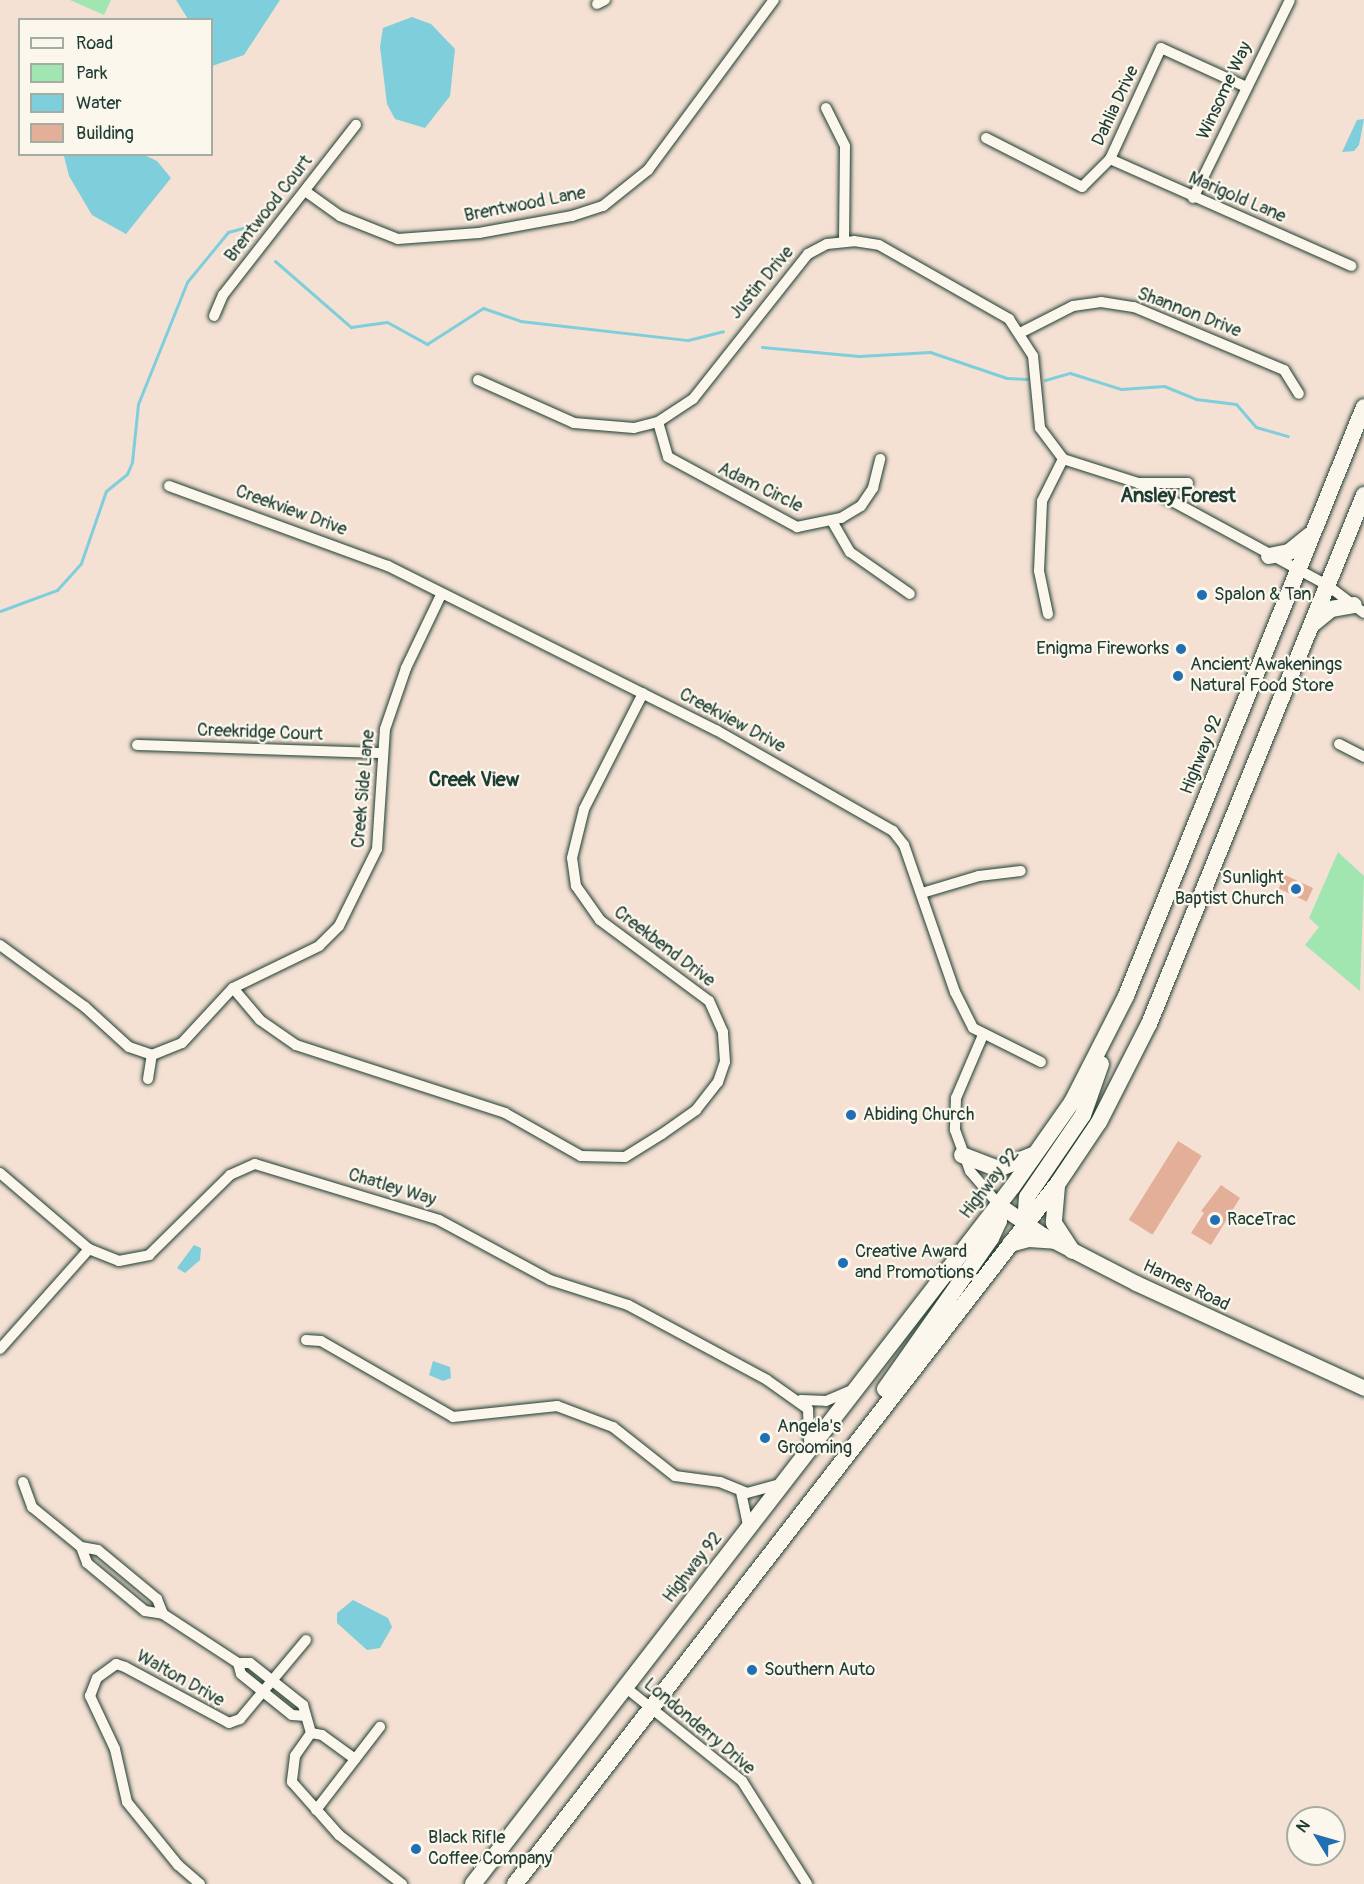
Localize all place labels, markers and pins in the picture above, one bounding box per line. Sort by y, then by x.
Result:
place label: Spalon & Tan [1214,584,1311,606]
marker: Spalon & Tan [1195,588,1209,602]
place label: Enigma Fireworks [1036,638,1169,660]
marker: Enigma Fireworks [1174,642,1188,656]
place label: Ancient Awakenings Natural Food Store [1190,655,1342,698]
marker: Ancient Awakenings Natural Food Store [1171,669,1185,683]
place label: Sunlight Baptist Church [1175,868,1284,910]
marker: Sunlight Baptist Church [1289,882,1303,896]
place label: Abiding Church [863,1104,974,1126]
marker: Abiding Church [844,1108,858,1122]
place label: RaceTrac [1227,1209,1296,1231]
marker: RaceTrac [1208,1213,1222,1227]
place label: Creative Award and Promotions [855,1242,974,1284]
marker: Creative Award and Promotions [836,1256,850,1270]
place label: Angela's Grooming [777,1417,852,1460]
marker: Angela's Grooming [758,1431,772,1445]
place label: Southern Auto [764,1659,875,1681]
marker: Southern Auto [745,1663,759,1677]
place label: Black Rifle Coffee Company [428,1828,552,1870]
marker: Black Rifle Coffee Company [409,1842,423,1856]

